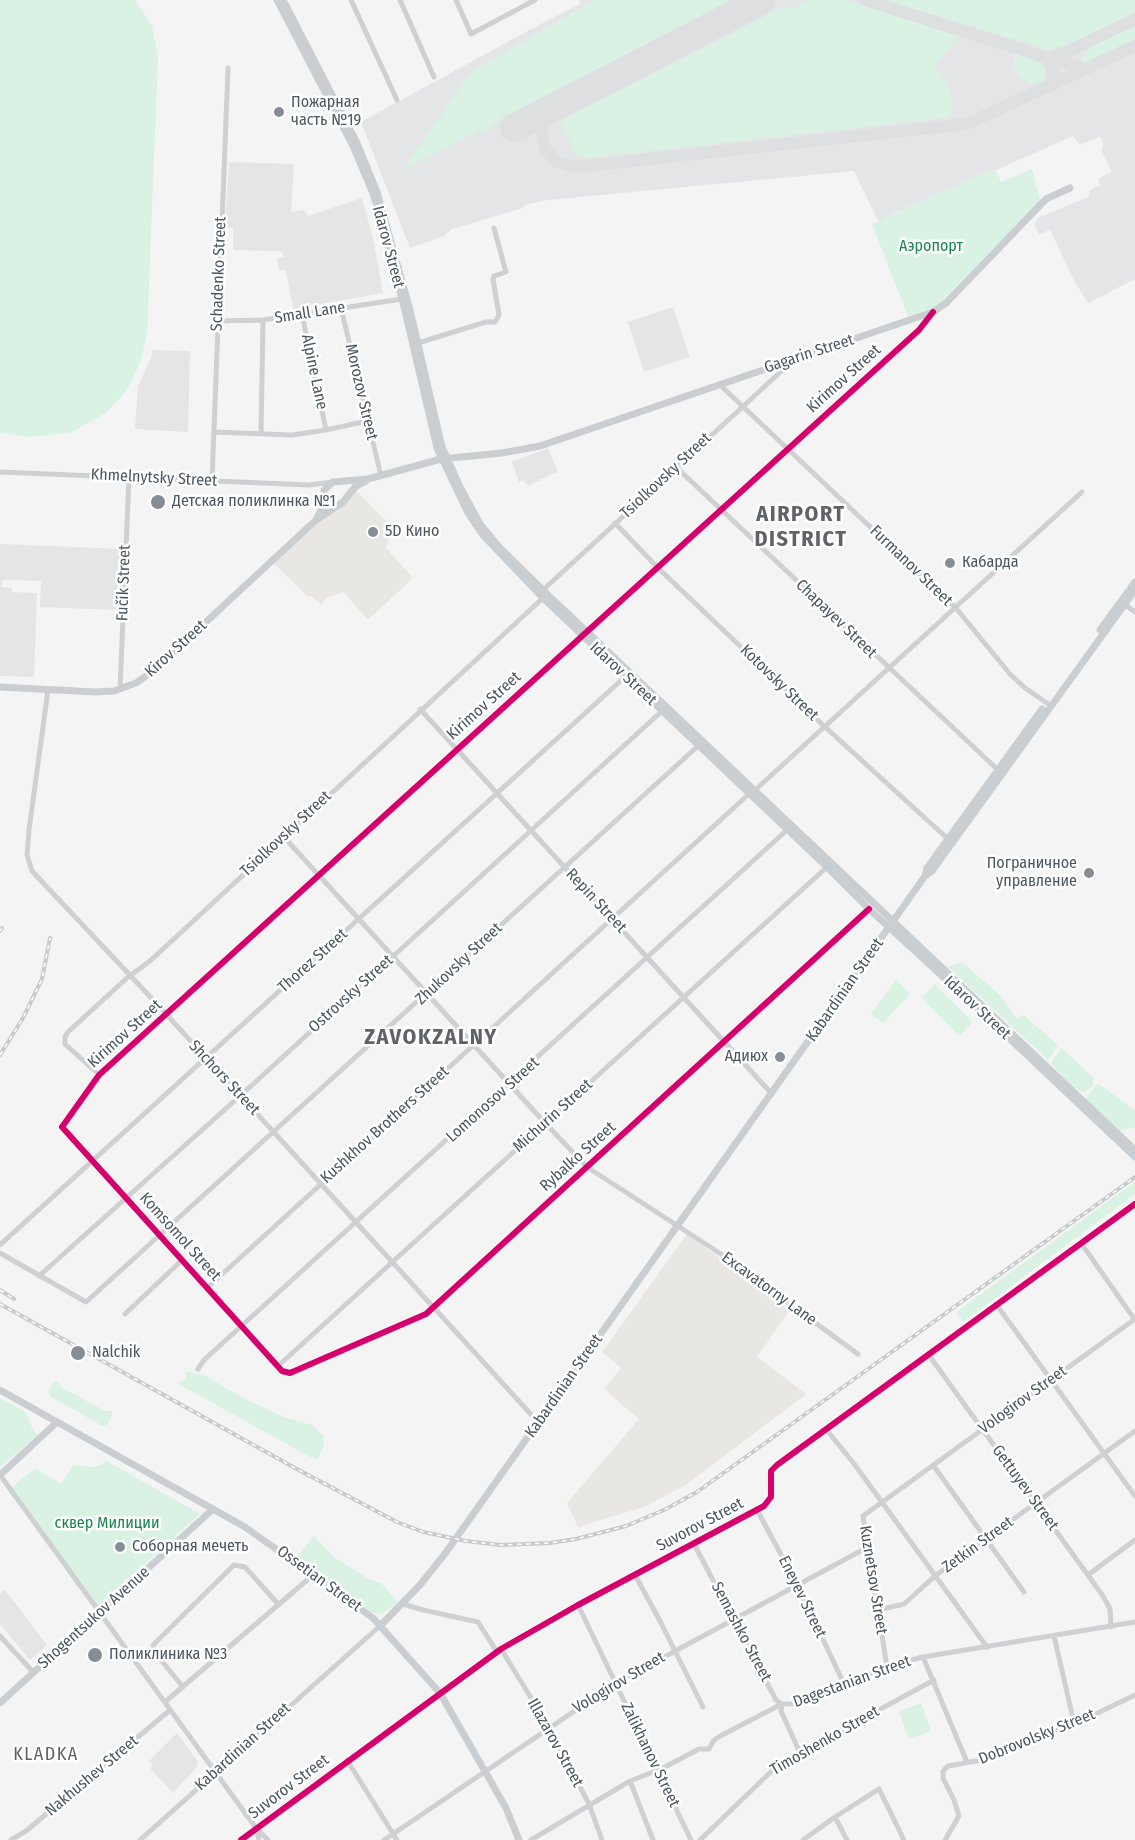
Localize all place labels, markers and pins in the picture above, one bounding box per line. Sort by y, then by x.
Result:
place label: Пожарная часть №19 [291,93,361,131]
marker: Пожарная часть №19 [272,105,286,119]
place label: Детская поликлинка №1 [172,492,336,512]
marker: Детская поликлинка №1 [149,493,167,511]
place label: 5D Кино [385,522,439,542]
marker: 5D Кино [366,525,380,539]
place label: Кабарда [962,553,1019,573]
marker: Кабарда [943,556,957,570]
place label: Пограничное управление [987,854,1077,892]
marker: Пограничное управление [1082,866,1096,880]
place label: Адиюх [725,1047,768,1067]
marker: Адиюх [773,1050,787,1064]
place label: Nalchik [92,1343,140,1363]
marker: Nalchik [69,1344,87,1362]
place label: Соборная мечеть [132,1537,248,1557]
marker: Соборная мечеть [113,1540,127,1554]
place label: Поликлиника №3 [109,1645,227,1665]
marker: Поликлиника №3 [86,1646,104,1664]

